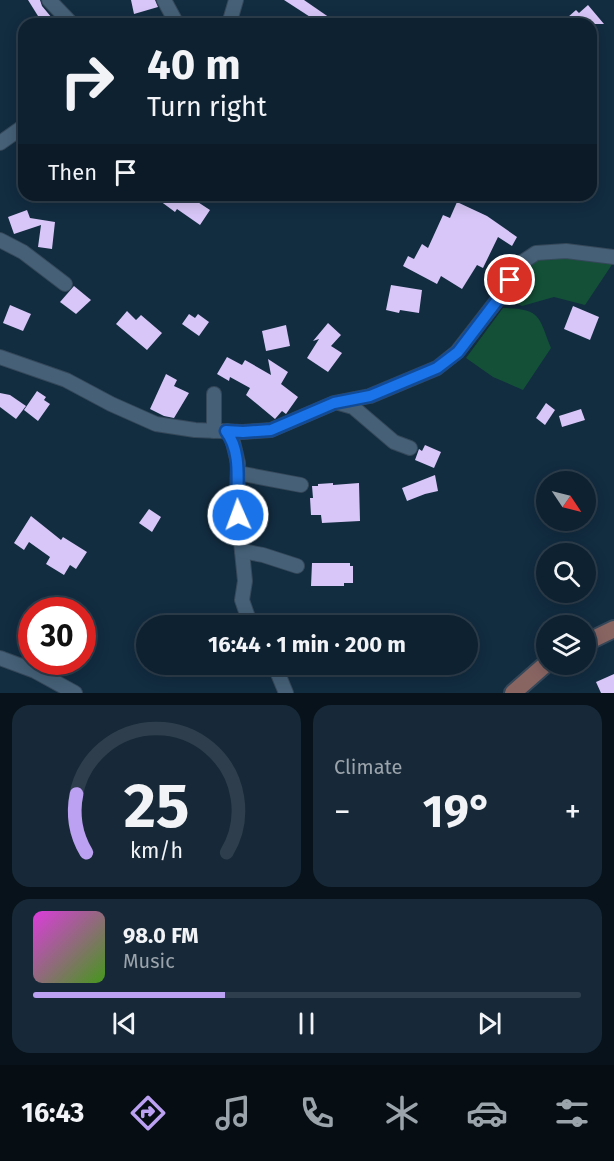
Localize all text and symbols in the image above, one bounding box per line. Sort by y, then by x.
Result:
text: 40 m [147,40,241,90]
icon: right [48,42,126,120]
text: Turn right [147,91,267,123]
icon: arrive [109,156,142,189]
text: Then [48,159,97,186]
pin [484,254,535,305]
icon: arrive [493,263,526,296]
north arrow [536,471,596,531]
map controls [536,471,596,675]
position arrow [206,483,270,547]
button: search [536,543,596,603]
speed limit sign: 30 [18,597,96,675]
button: layers [536,615,596,675]
text: 16:44 · 1 min · 200 m [208,631,406,658]
text: Climate [334,755,402,779]
text: 25 [124,769,189,844]
text: 19° [423,785,492,839]
text: − [334,792,351,832]
text: + [565,792,581,832]
text: km/h [130,838,183,864]
text: 98.0 FM [123,922,199,949]
text: Music [123,949,175,973]
icon: previous [108,1007,141,1040]
icon: pause [290,1007,323,1040]
icon: next [473,1007,506,1040]
icon: directions [127,1092,169,1134]
icon: music [212,1092,254,1134]
icon: phone [296,1092,338,1134]
icon: climate [381,1092,423,1134]
icon: car [466,1092,508,1134]
icon: filters [551,1092,593,1134]
text: 16:43 [21,1097,84,1129]

